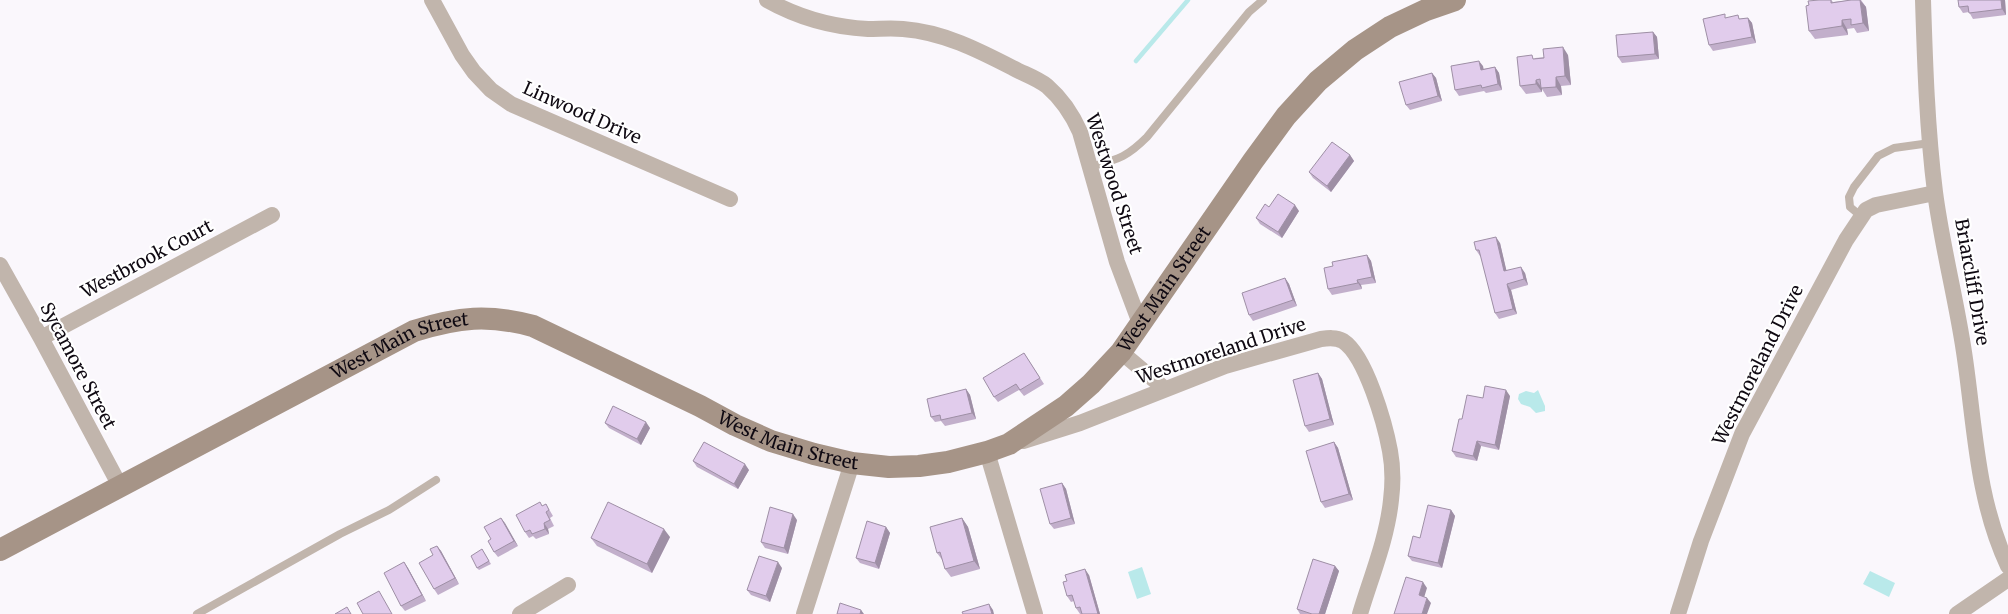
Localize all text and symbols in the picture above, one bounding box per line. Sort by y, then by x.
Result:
street label: Linwood Drive [519,76,645,149]
street label: Westwood Street [1081,110,1148,257]
street label: Westbrook Court [76,214,217,303]
street label: Briarcliff Drive [1950,217,1995,347]
street label: West Main Street [1112,222,1216,357]
street label: Westmoreland Drive [1707,281,1808,450]
street label: Sycamore Street [35,298,122,433]
street label: West Main Street [326,307,469,384]
street label: Westmoreland Drive [1132,312,1309,389]
street label: West Main Street [713,405,859,475]

